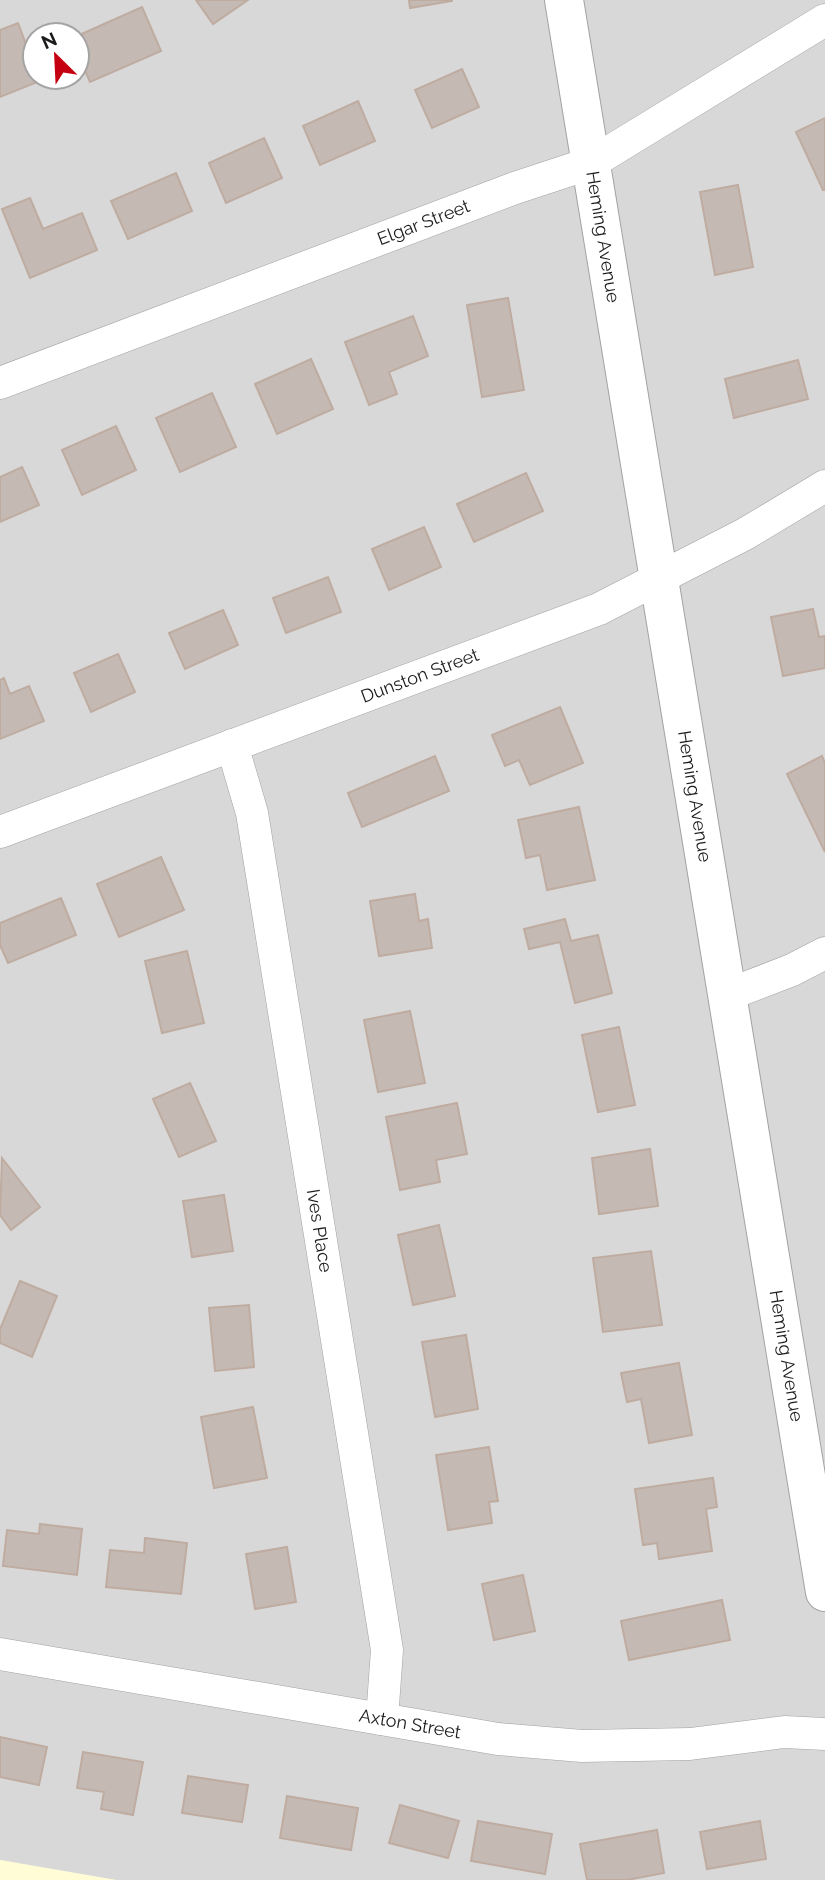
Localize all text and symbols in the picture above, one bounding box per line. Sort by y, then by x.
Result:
north arrow [21,21,91,91]
text: N [38,27,60,53]
street label: Heming Avenue [582,169,625,305]
street label: Elgar Street [374,195,473,249]
street label: Dunston Street [358,644,482,707]
street label: Heming Avenue [674,729,716,864]
street label: Ives Place [303,1188,337,1274]
street label: Heming Avenue [766,1288,808,1424]
street label: Axton Street [358,1704,463,1743]

